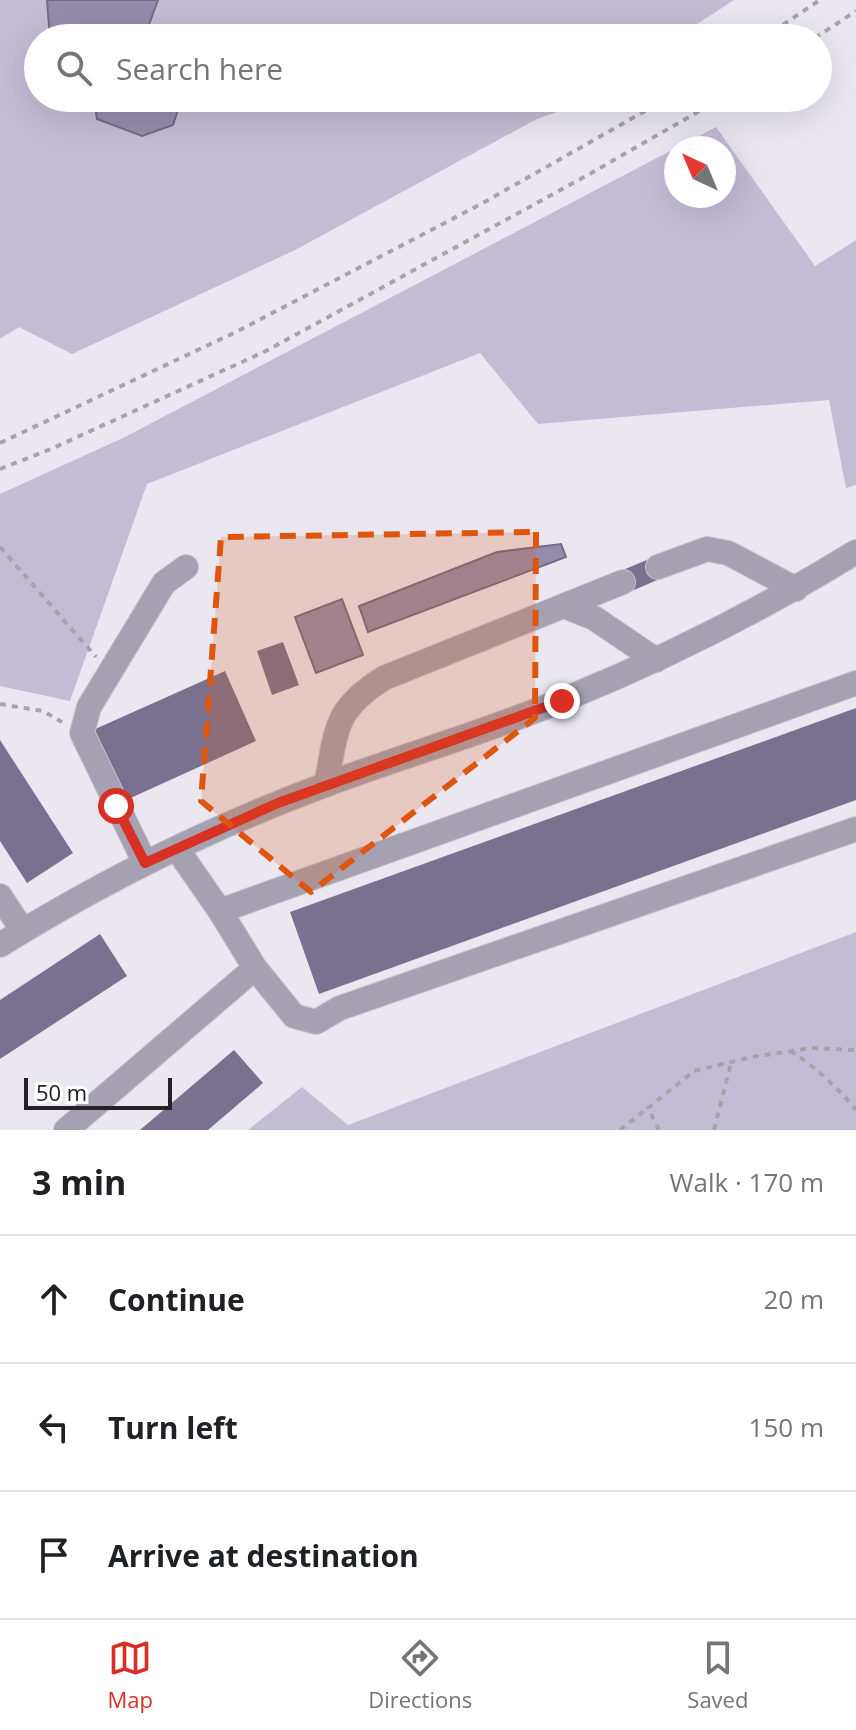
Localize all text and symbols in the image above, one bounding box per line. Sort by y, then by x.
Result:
search box [24,24,832,112]
icon: search [52,46,96,90]
text: Search here [116,48,283,89]
north arrow [664,136,736,208]
route end [544,683,580,719]
route start [98,788,134,824]
scale bar [24,1074,172,1110]
text: 50 m [36,1077,87,1107]
text: 3 min [32,1159,126,1205]
text: Walk · 170 m [670,1164,824,1200]
icon: ahead [32,1277,76,1321]
text: Continue [108,1279,245,1320]
text: 20 m [763,1281,824,1317]
icon: left [32,1405,76,1449]
text: Turn left [108,1407,238,1448]
text: 150 m [749,1409,824,1445]
icon: arrive [32,1533,76,1577]
text: Arrive at destination [108,1535,419,1576]
tab: Map [108,1636,153,1714]
tab: Directions [368,1636,472,1714]
tab: Saved [687,1636,748,1714]

